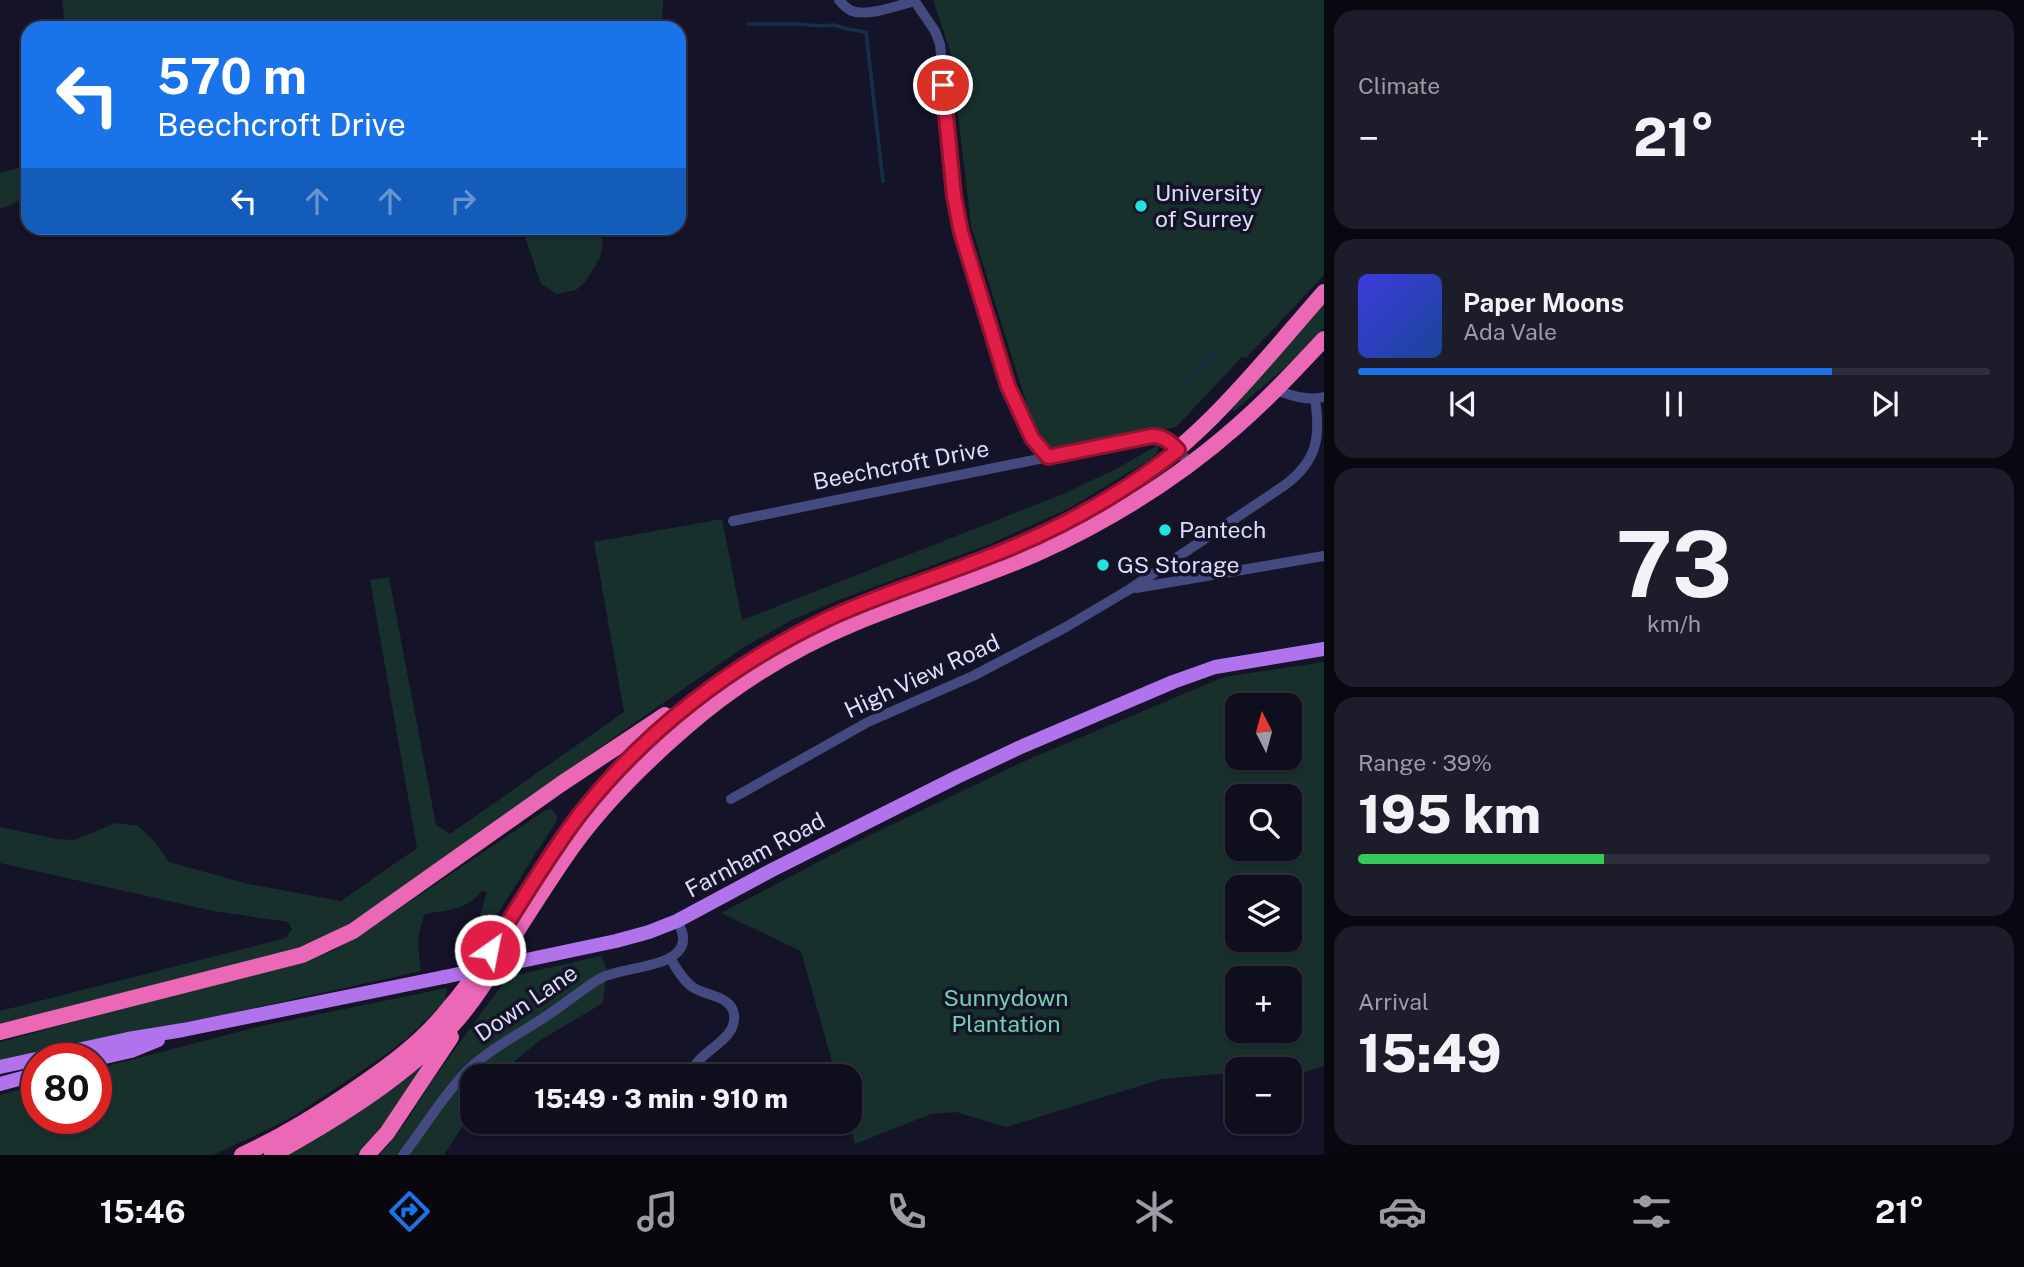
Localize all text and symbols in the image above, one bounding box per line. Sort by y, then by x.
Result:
text: 570 m [157,47,307,105]
icon: left [42,49,133,140]
pin [913,55,973,115]
icon: arrive [924,66,962,104]
text: Climate [1358,72,1440,99]
text: Beechcroft Drive [157,106,406,143]
text: 21° [1633,107,1715,168]
text: − [1358,116,1379,161]
text: + [1969,116,1990,161]
place label: University of Surrey [1155,179,1262,232]
icon: left [225,182,263,220]
icon: ahead [298,182,336,220]
icon: ahead [371,182,409,220]
icon: right [444,182,482,220]
marker: University of Surrey [1133,198,1149,214]
text: Paper Moons [1463,287,1624,318]
text: Ada Vale [1463,318,1557,345]
icon: previous [1444,385,1482,423]
icon: pause [1655,385,1693,423]
icon: next [1866,385,1904,423]
street label: Beechcroft Drive [811,434,991,495]
text: 73 [1616,511,1732,617]
place label: Pantech [1179,516,1266,543]
marker: Pantech [1157,522,1173,538]
place label: GS Storage [1117,551,1240,578]
marker: GS Storage [1095,557,1111,573]
text: km/h [1647,610,1701,637]
street label: High View Road [840,628,1004,723]
north arrow [1225,693,1302,770]
map controls [1225,693,1302,1134]
text: Range · 39% [1358,749,1492,776]
button: search [1225,784,1302,861]
text: 195 km [1358,784,1541,845]
street label: Farnham Road [680,806,829,903]
button: layers [1225,875,1302,952]
position arrow [453,913,527,987]
street label: Down Lane [469,959,582,1047]
button: + [1225,966,1302,1043]
park label: Sunnydown Plantation [944,984,1068,1037]
text: Arrival [1358,988,1429,1015]
text: 15:49 [1358,1023,1502,1084]
speed limit sign: 80 [21,1043,112,1134]
button: − [1225,1057,1302,1134]
text: 15:49 · 3 min · 910 m [534,1083,788,1114]
icon: directions [385,1187,434,1236]
icon: music [633,1187,682,1236]
icon: phone [882,1187,931,1236]
icon: climate [1130,1187,1179,1236]
icon: car [1378,1187,1427,1236]
icon: filters [1627,1187,1676,1236]
text: 15:46 [100,1193,186,1230]
text: 21° [1875,1193,1924,1230]

